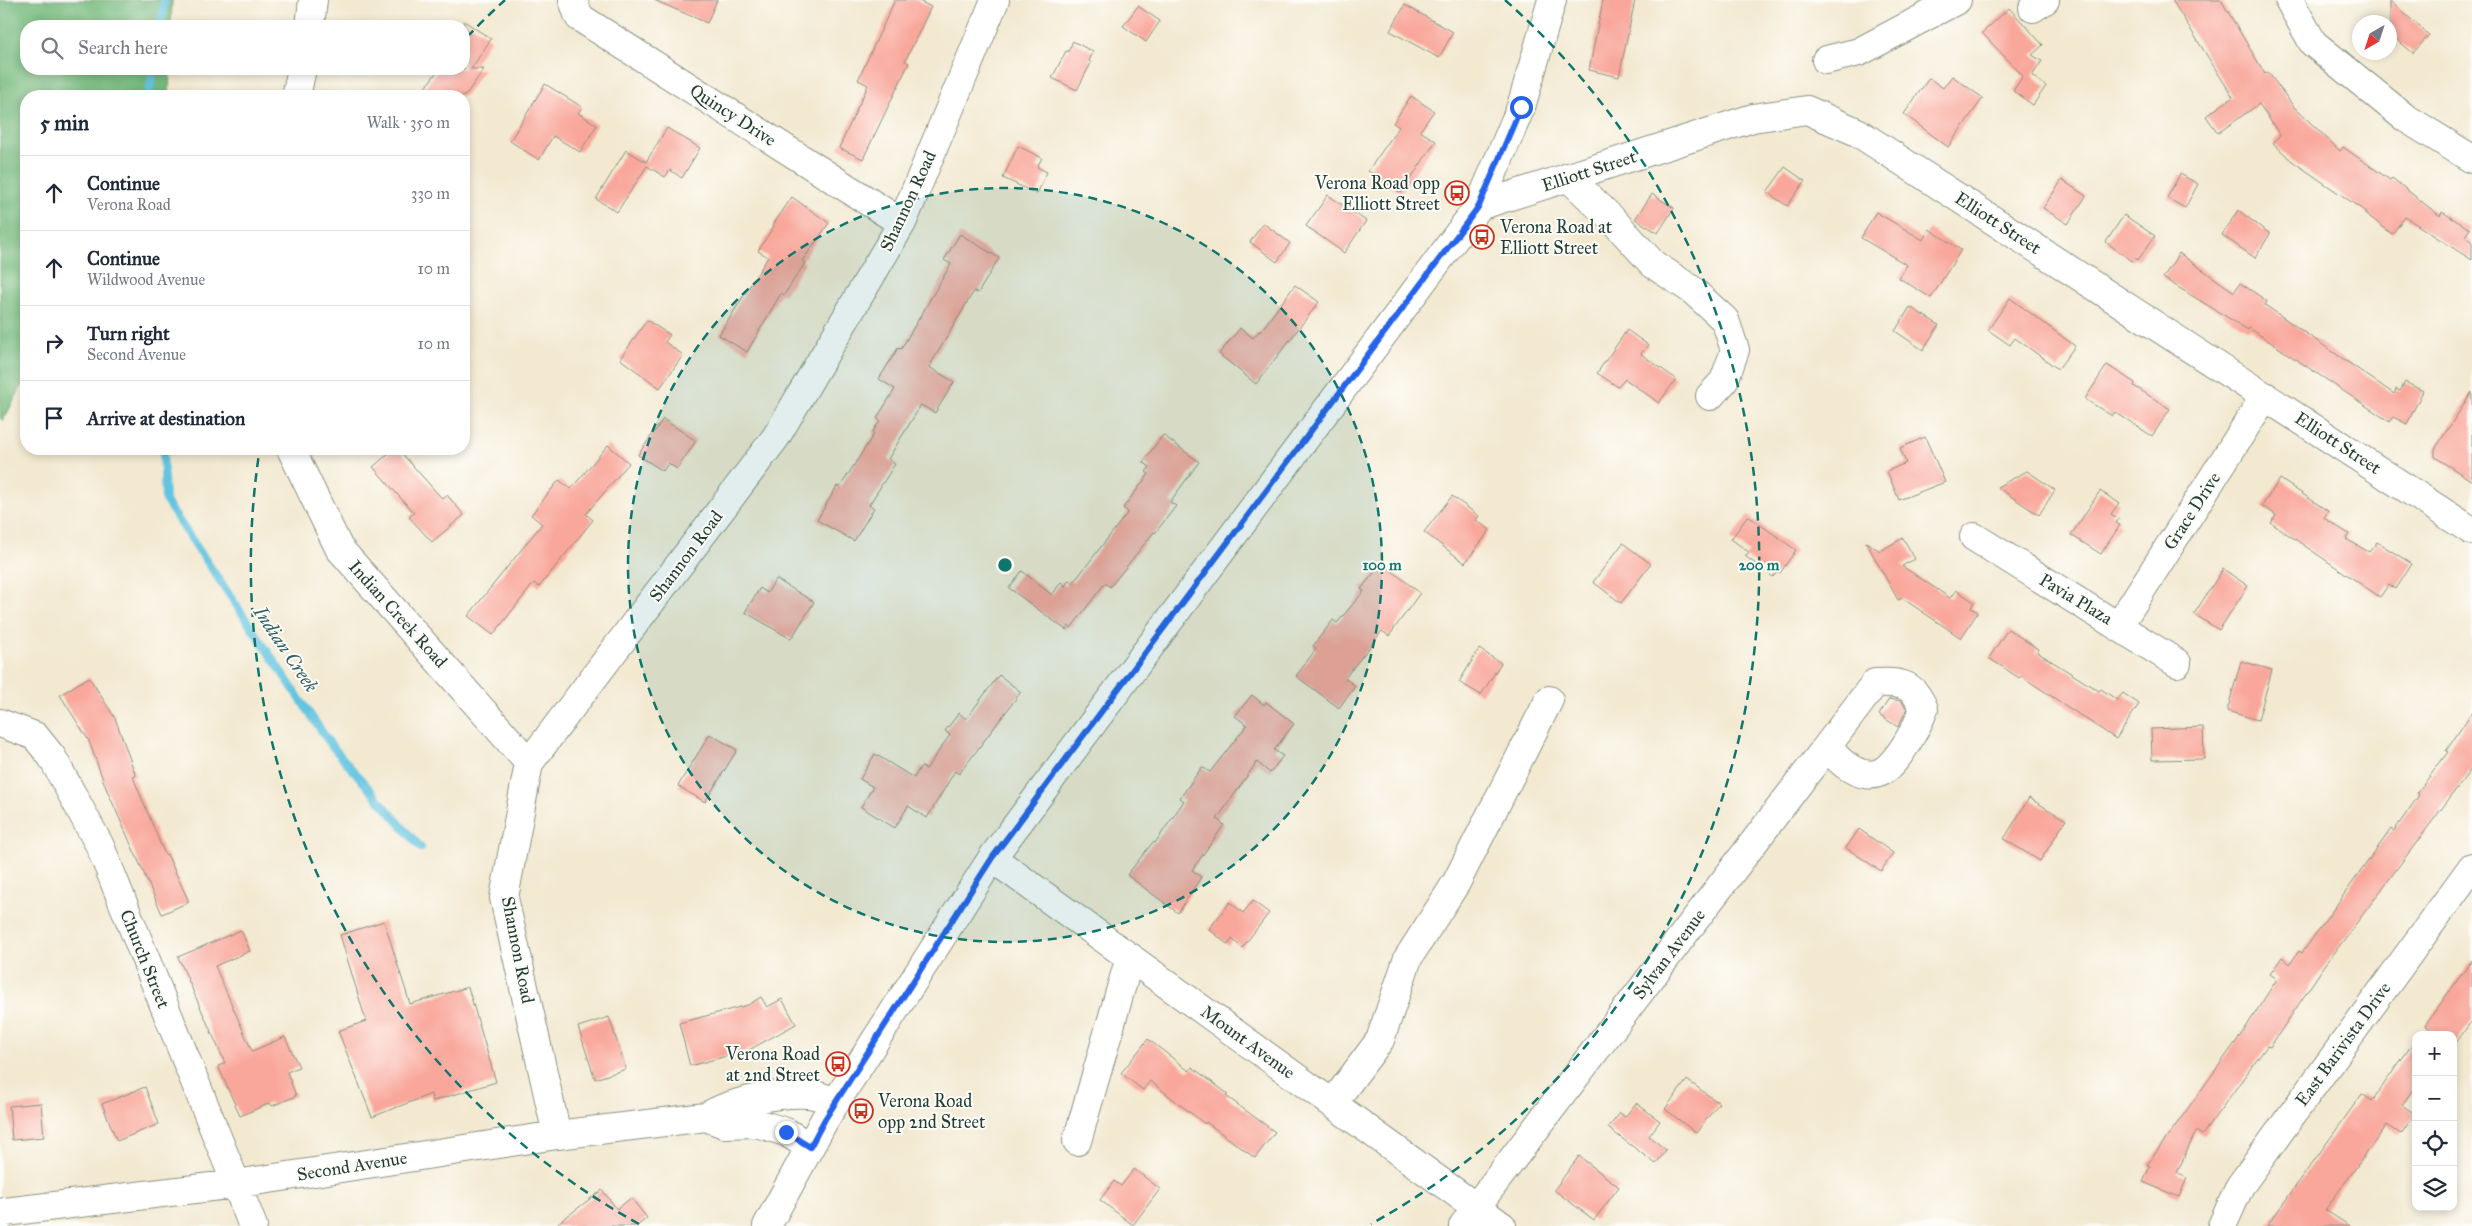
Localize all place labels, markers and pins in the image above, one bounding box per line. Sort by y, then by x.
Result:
place label: Verona Road opp Elliott Street [1314,172,1441,215]
bus stop icon: Verona Road opp Elliott Street [1444,180,1470,206]
place label: Verona Road at Elliott Street [1499,216,1613,259]
bus stop icon: Verona Road at Elliott Street [1469,224,1495,250]
centre of rings [996,556,1014,574]
place label: Verona Road at 2nd Street [725,1043,821,1086]
bus stop icon: Verona Road at 2nd Street [825,1051,851,1077]
place label: Verona Road opp 2nd Street [877,1090,986,1133]
bus stop icon: Verona Road opp 2nd Street [848,1098,874,1124]

